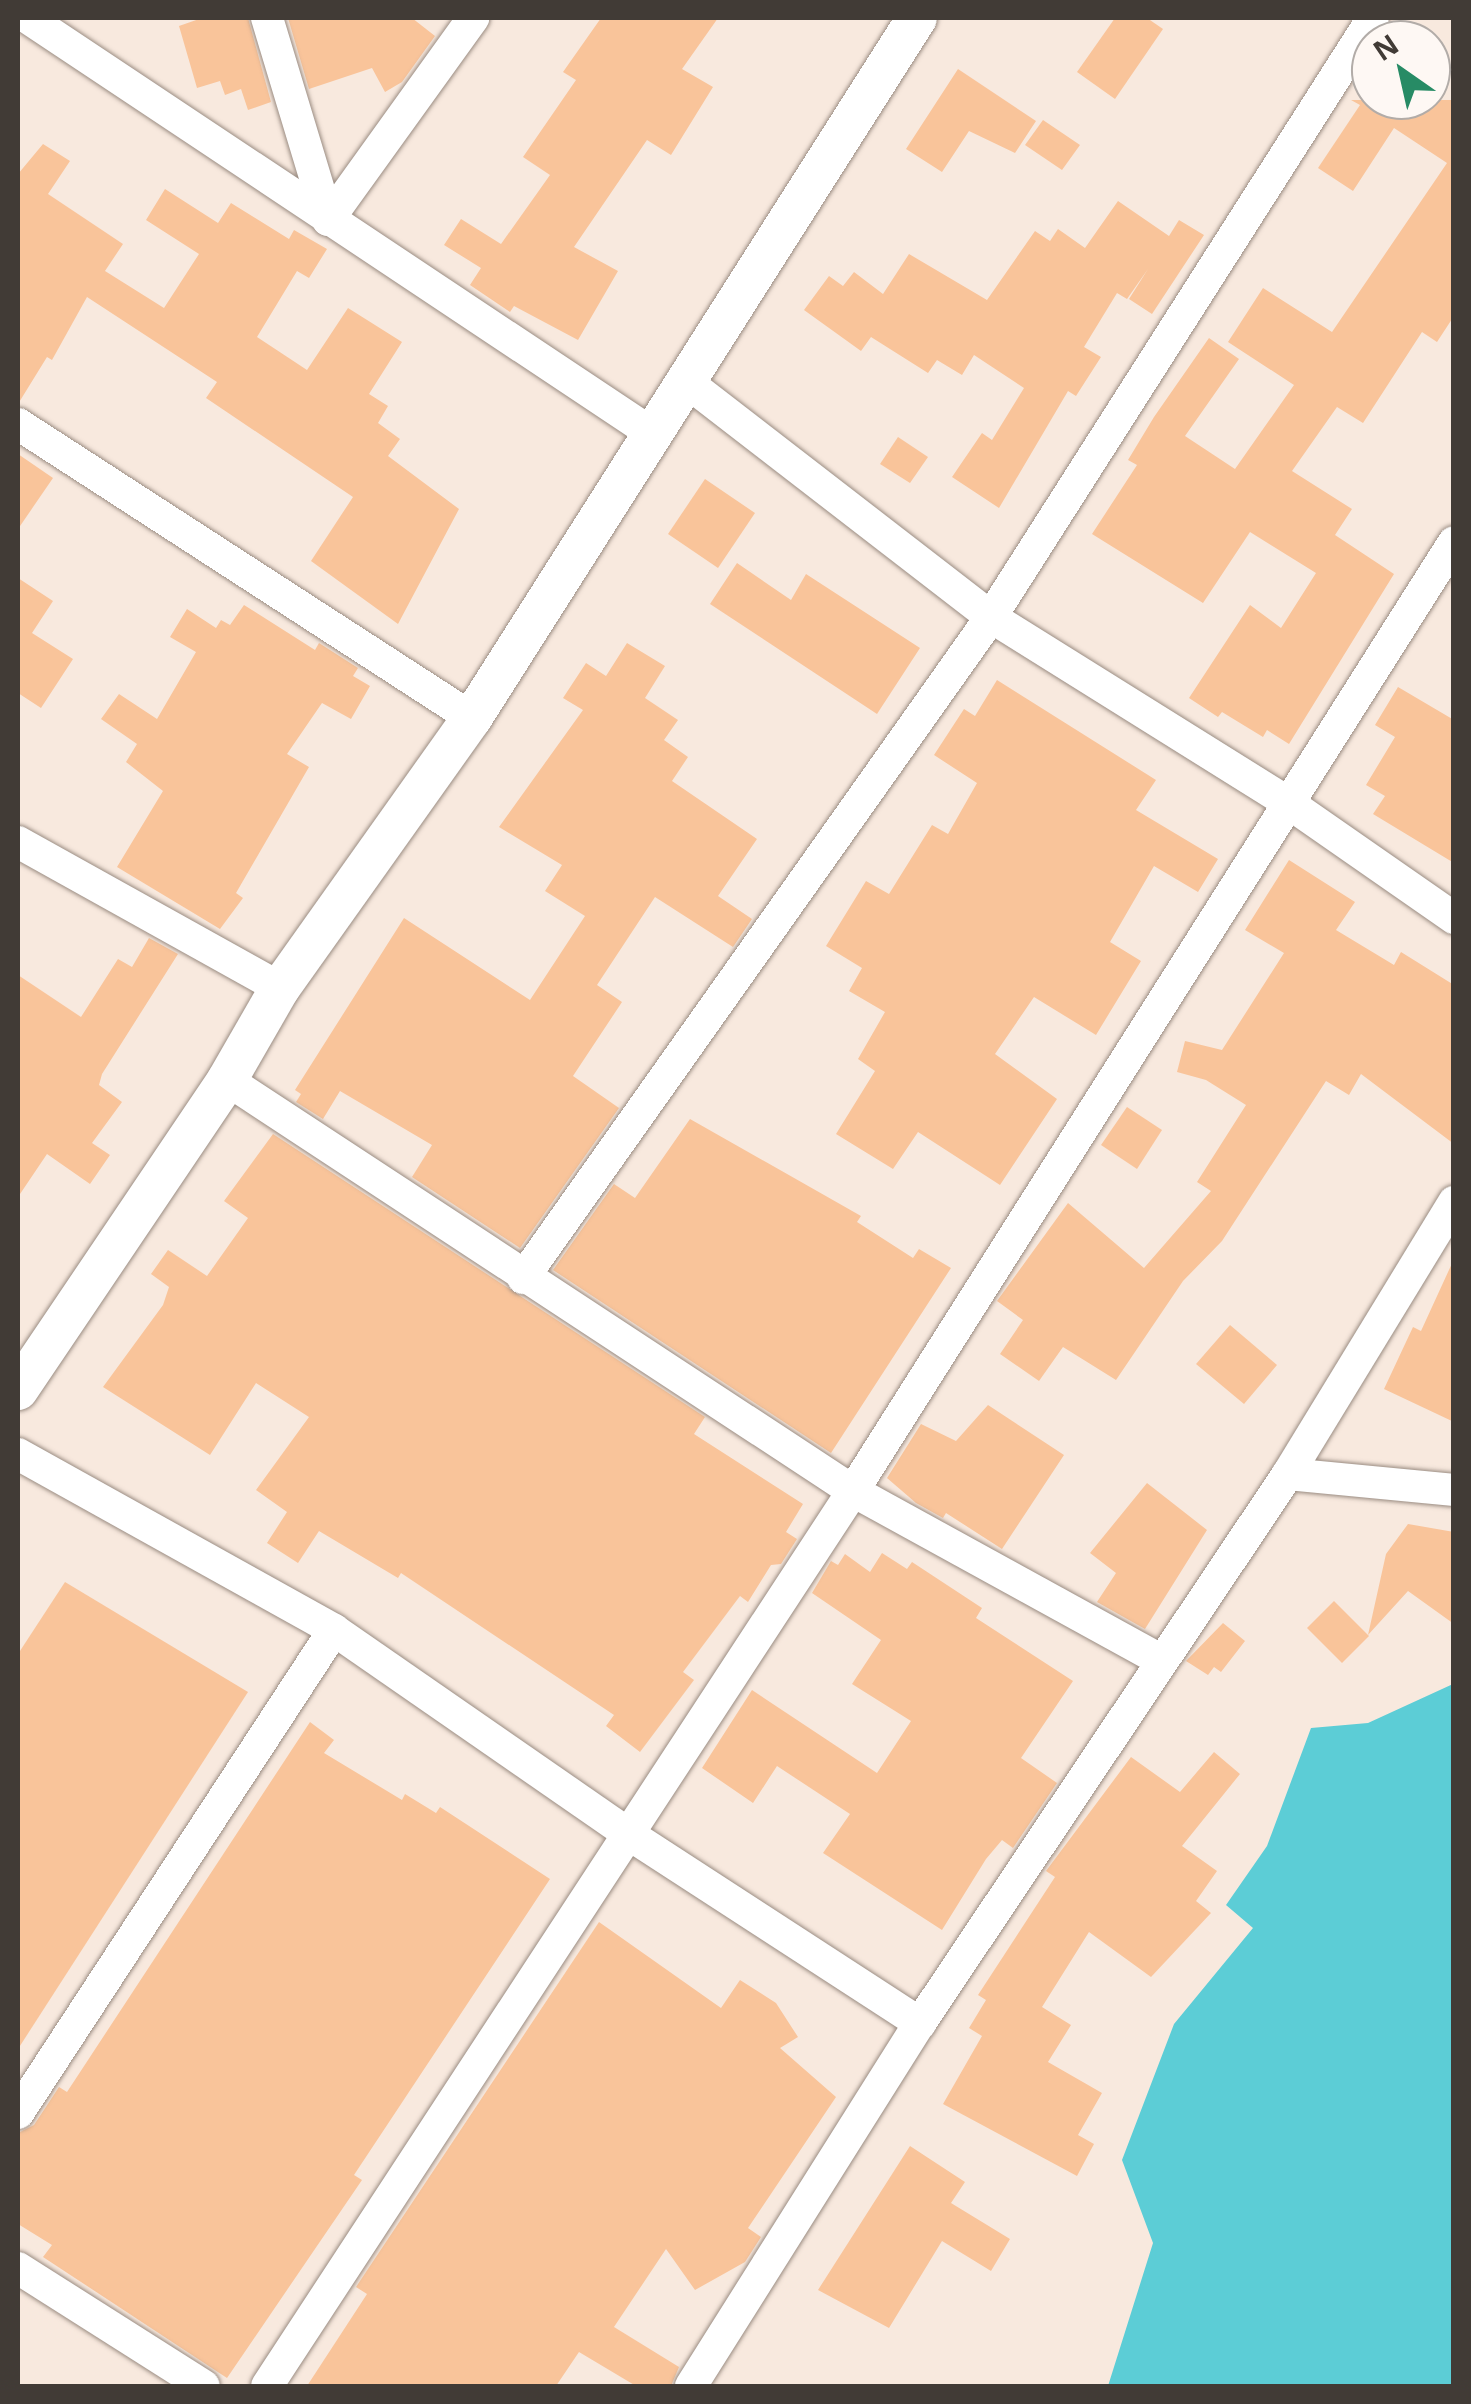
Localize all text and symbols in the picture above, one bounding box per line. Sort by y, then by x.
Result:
north arrow [1351,20,1451,120]
text: N [1365,25,1405,69]

